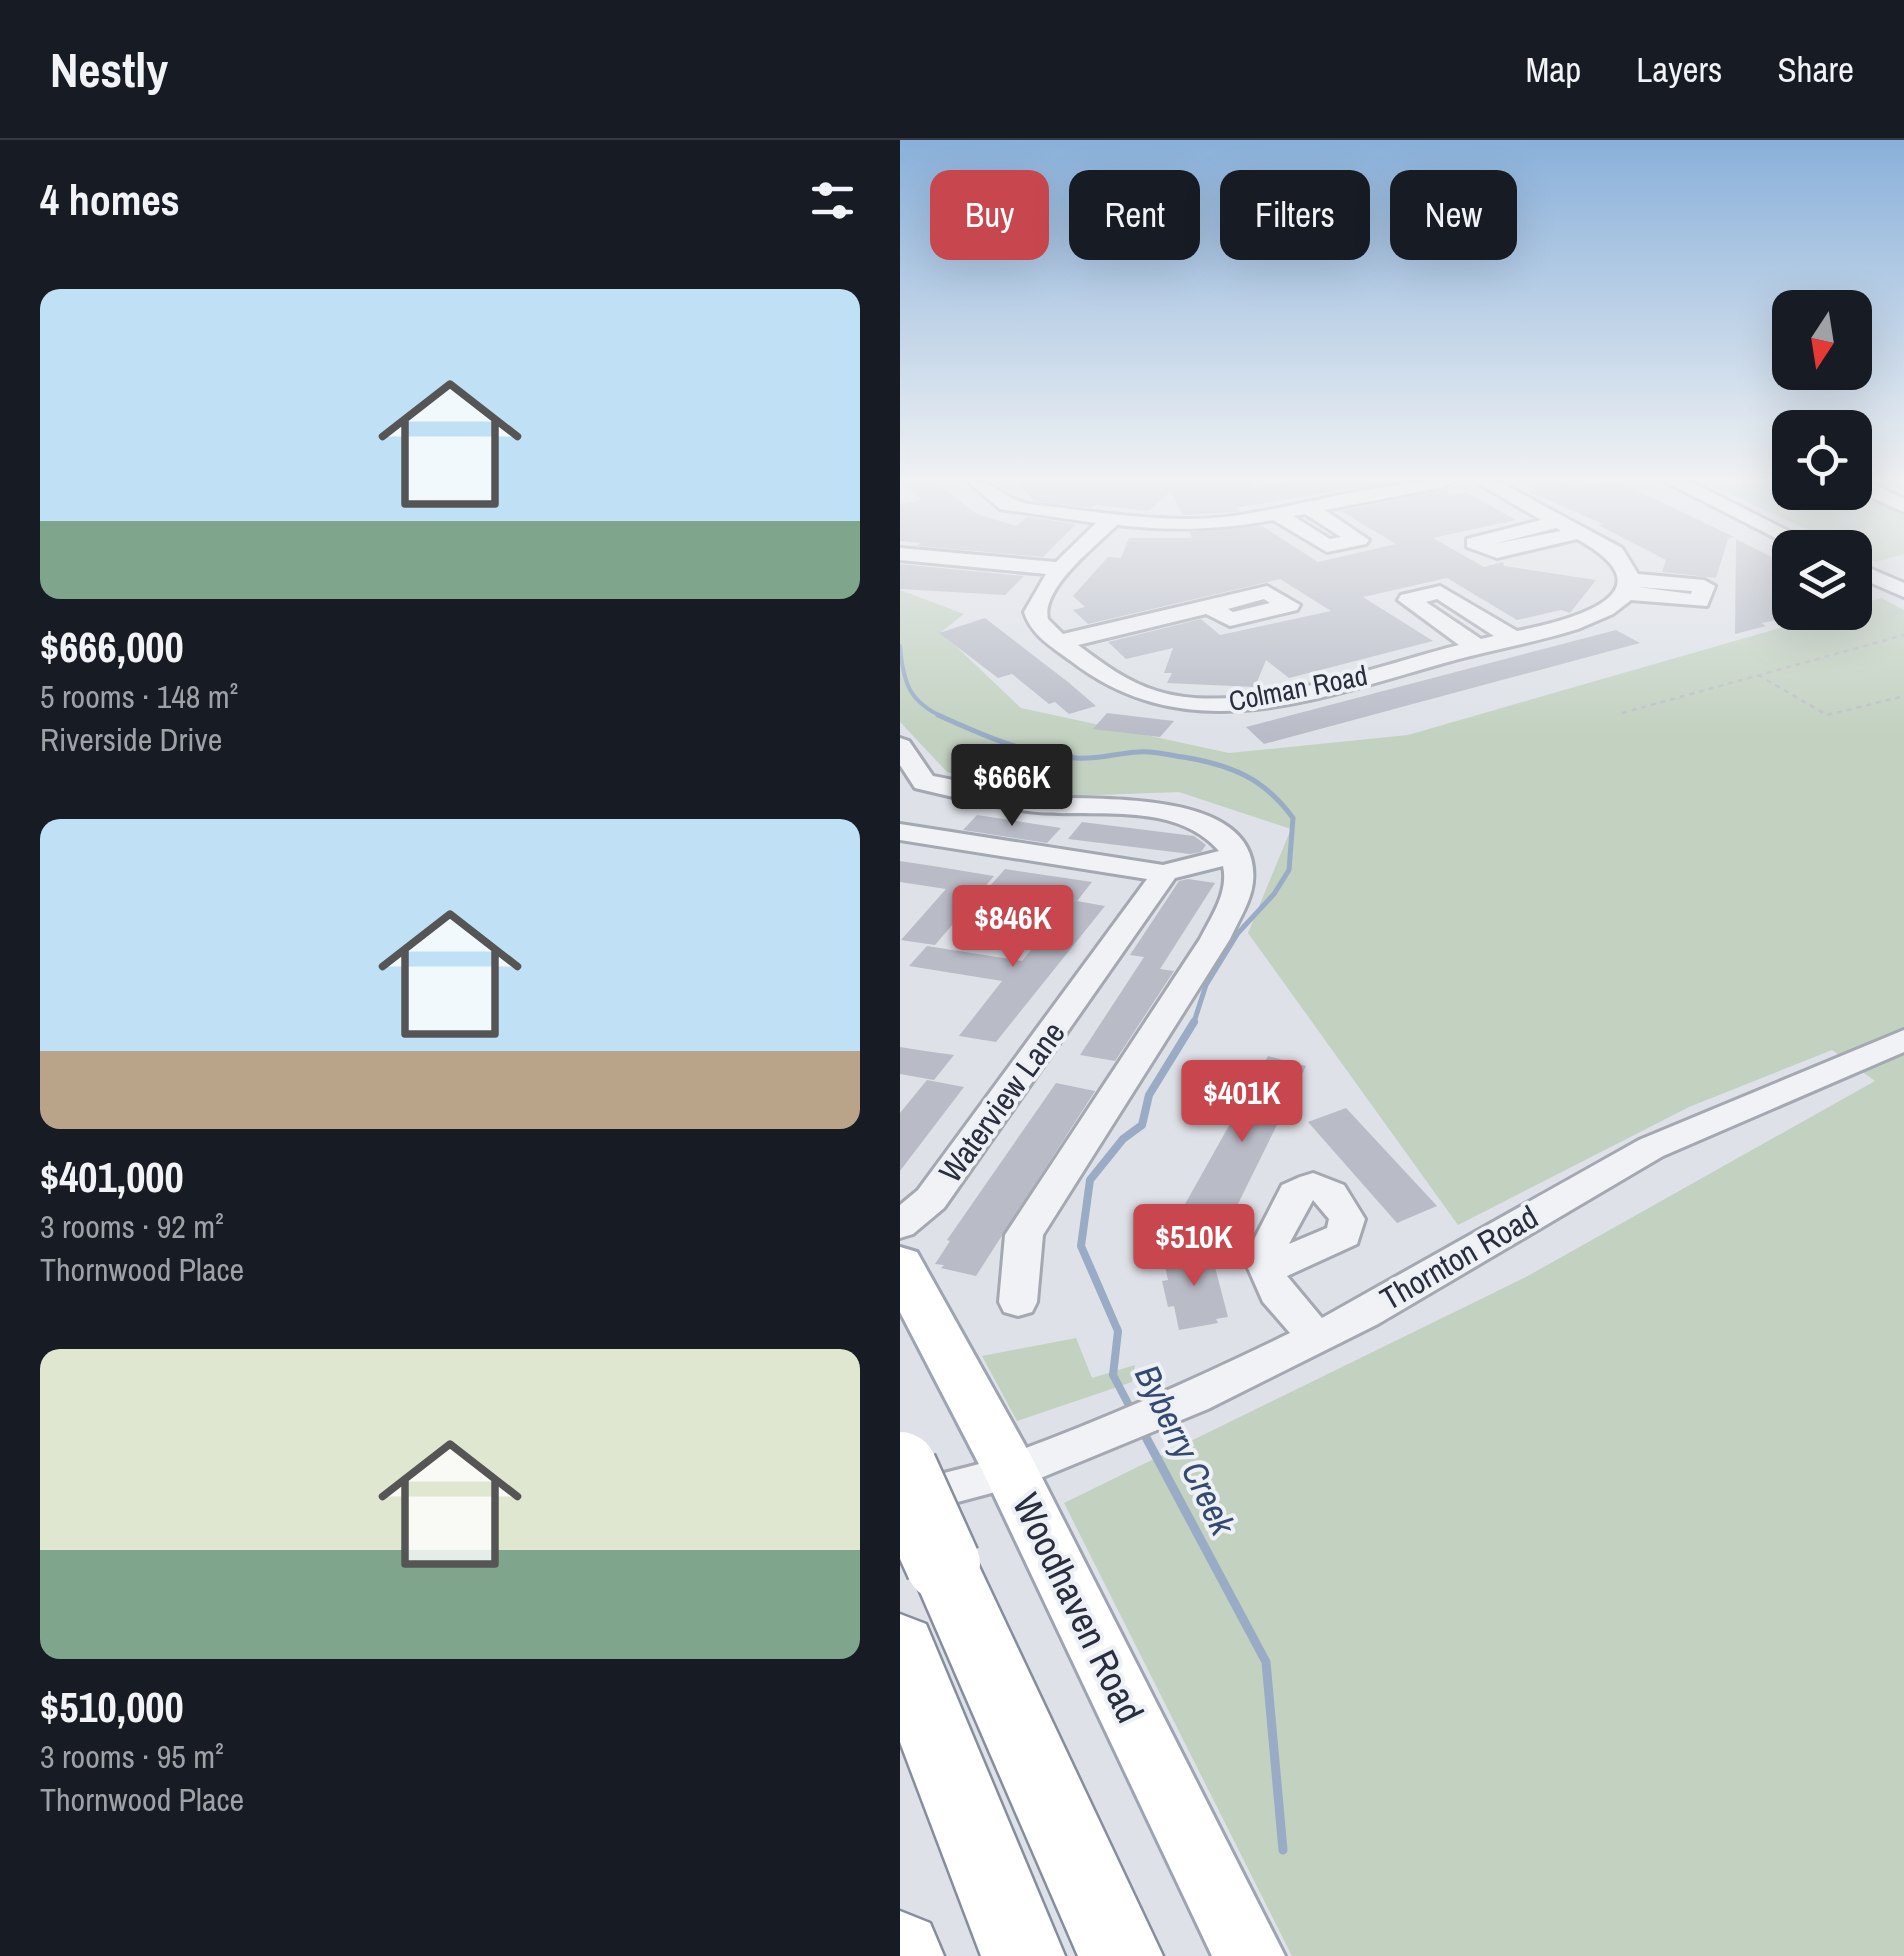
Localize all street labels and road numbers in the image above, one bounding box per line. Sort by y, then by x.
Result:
street label: Colman Road [1225,656,1371,720]
street label: Waterview Lane [929,1013,1074,1191]
street label: Thornton Road [1372,1195,1545,1320]
street label: Woodhaven Road [1001,1485,1156,1731]

